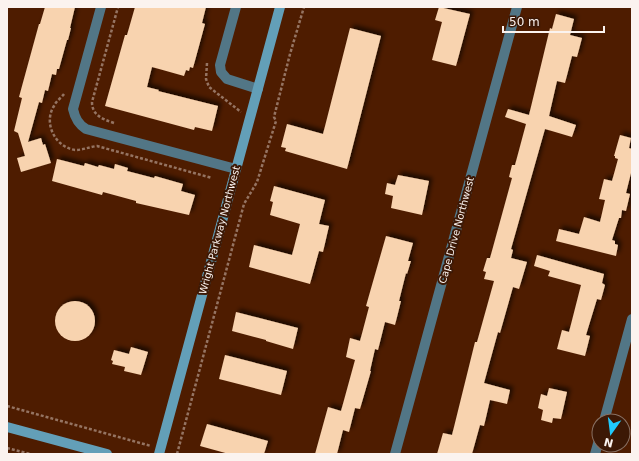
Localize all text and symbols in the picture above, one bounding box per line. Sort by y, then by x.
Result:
scale bar [503,8,604,34]
text: 50 m [509,15,540,29]
street label: Wright Parkway Northwest [197,165,242,296]
street label: Cape Drive Northwest [437,175,476,285]
north arrow [591,413,631,453]
text: N [603,435,615,450]

